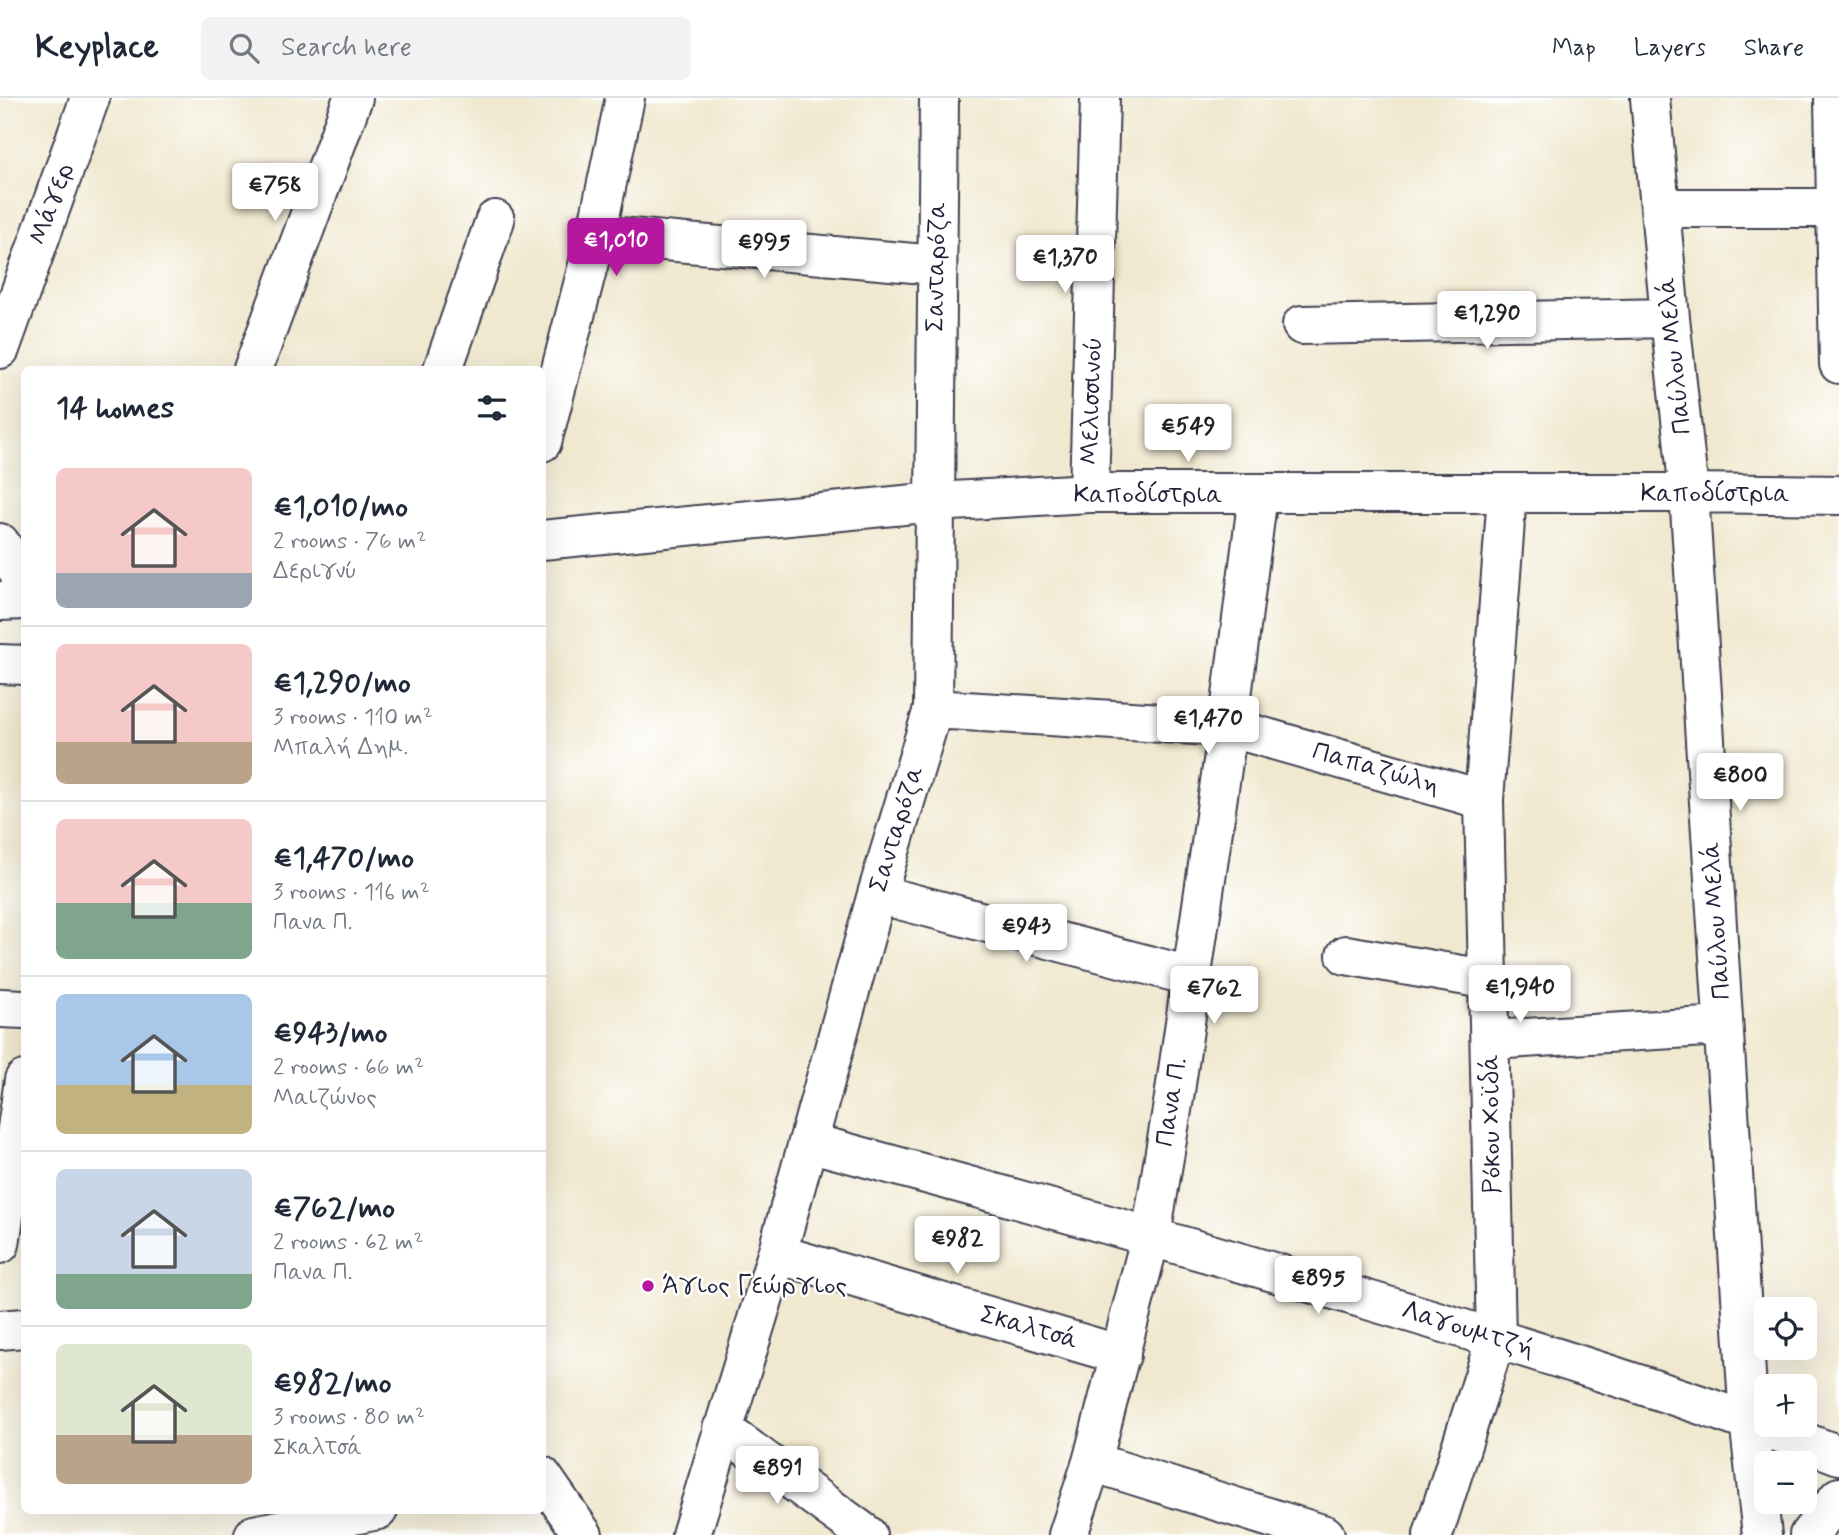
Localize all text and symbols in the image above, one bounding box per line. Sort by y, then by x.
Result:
search box [201,17,691,80]
text: Keyplace [35,26,159,70]
icon: search [225,29,263,67]
text: Search here [281,31,412,65]
text: Map [1552,33,1596,64]
text: Layers [1634,33,1706,64]
text: Share [1744,33,1804,64]
street label: Μάγερ [22,158,82,250]
pin: €758 [234,164,316,223]
text: €758 [248,171,302,201]
street label: Σανταρόζα [919,202,955,332]
pin: €1,010 [559,218,673,278]
pin: €995 [723,220,805,280]
text: €1,010 [583,226,649,256]
text: €995 [738,228,790,258]
pin: €1,370 [1008,236,1122,295]
text: €1,370 [1032,243,1098,273]
street label: Παύλου Μελά [1650,276,1700,436]
pin: €1,290 [1430,292,1544,351]
text: €1,290 [1453,299,1521,329]
street label: Μελισσινού [1073,336,1111,466]
text: 14 homes [56,389,174,428]
icon: filters [473,389,511,427]
pin: €549 [1147,404,1229,464]
text: €549 [1161,412,1215,442]
street label: Καποδίστρια [1640,477,1790,511]
street label: Καποδίστρια [1073,478,1223,512]
text: €1,010/mo [273,488,408,527]
icon: home [112,496,196,580]
text: 2 rooms · 76 m² [273,527,426,557]
text: Δεριγνύ [273,557,357,587]
text: €1,290/mo [273,664,411,703]
icon: home [112,672,196,756]
pin: €1,470 [1151,696,1265,756]
text: 3 rooms · 110 m² [273,703,433,733]
text: €1,470 [1173,704,1243,734]
text: Μπαλή Δημ. [273,733,408,763]
street label: Παπαζώλη [1308,735,1444,803]
pin: €800 [1699,754,1781,813]
text: €800 [1712,761,1768,791]
street label: Σανταρόζα [862,762,932,896]
text: €1,470/mo [273,839,414,878]
street label: Παύλου Μελά [1695,841,1739,1001]
icon: home [112,847,196,931]
text: 3 rooms · 116 m² [273,878,430,908]
pin: €943 [985,904,1067,964]
text: Πανα Π. [273,908,353,938]
text: €943 [1001,912,1051,942]
pin: €1,940 [1463,965,1577,1025]
pin: €762 [1173,967,1255,1026]
text: €1,940 [1485,973,1555,1003]
text: €762 [1186,974,1242,1004]
text: €943/mo [273,1014,388,1053]
icon: home [112,1022,196,1106]
text: 2 rooms · 66 m² [273,1053,424,1083]
street label: Ρόκου Χοϊδά [1474,1054,1510,1194]
street label: Πανα Π. [1148,1055,1196,1149]
text: Μαιζώνος [273,1083,376,1113]
text: €762/mo [273,1189,395,1228]
icon: home [112,1197,196,1281]
pin: €982 [916,1216,998,1276]
text: €982 [931,1224,983,1254]
text: 2 rooms · 62 m² [273,1228,424,1258]
pin: €895 [1277,1256,1359,1316]
text: Πανα Π. [273,1258,353,1288]
text: €895 [1291,1264,1345,1294]
place label: Άγιος Γεώργιος [662,1269,847,1303]
marker: Άγιος Γεώργιος [640,1278,656,1294]
street label: Λαγουμτζή [1397,1294,1539,1366]
map controls [1754,1297,1817,1514]
button: locate [1754,1297,1817,1360]
street label: Σκαλτσά [976,1298,1082,1358]
text: €982/mo [273,1364,392,1403]
icon: home [112,1372,196,1456]
button: + [1754,1374,1817,1437]
text: 3 rooms · 80 m² [273,1403,425,1433]
text: Σκαλτσά [273,1433,362,1463]
pin: €891 [736,1446,818,1506]
button: − [1754,1451,1817,1514]
text: €891 [752,1454,802,1484]

